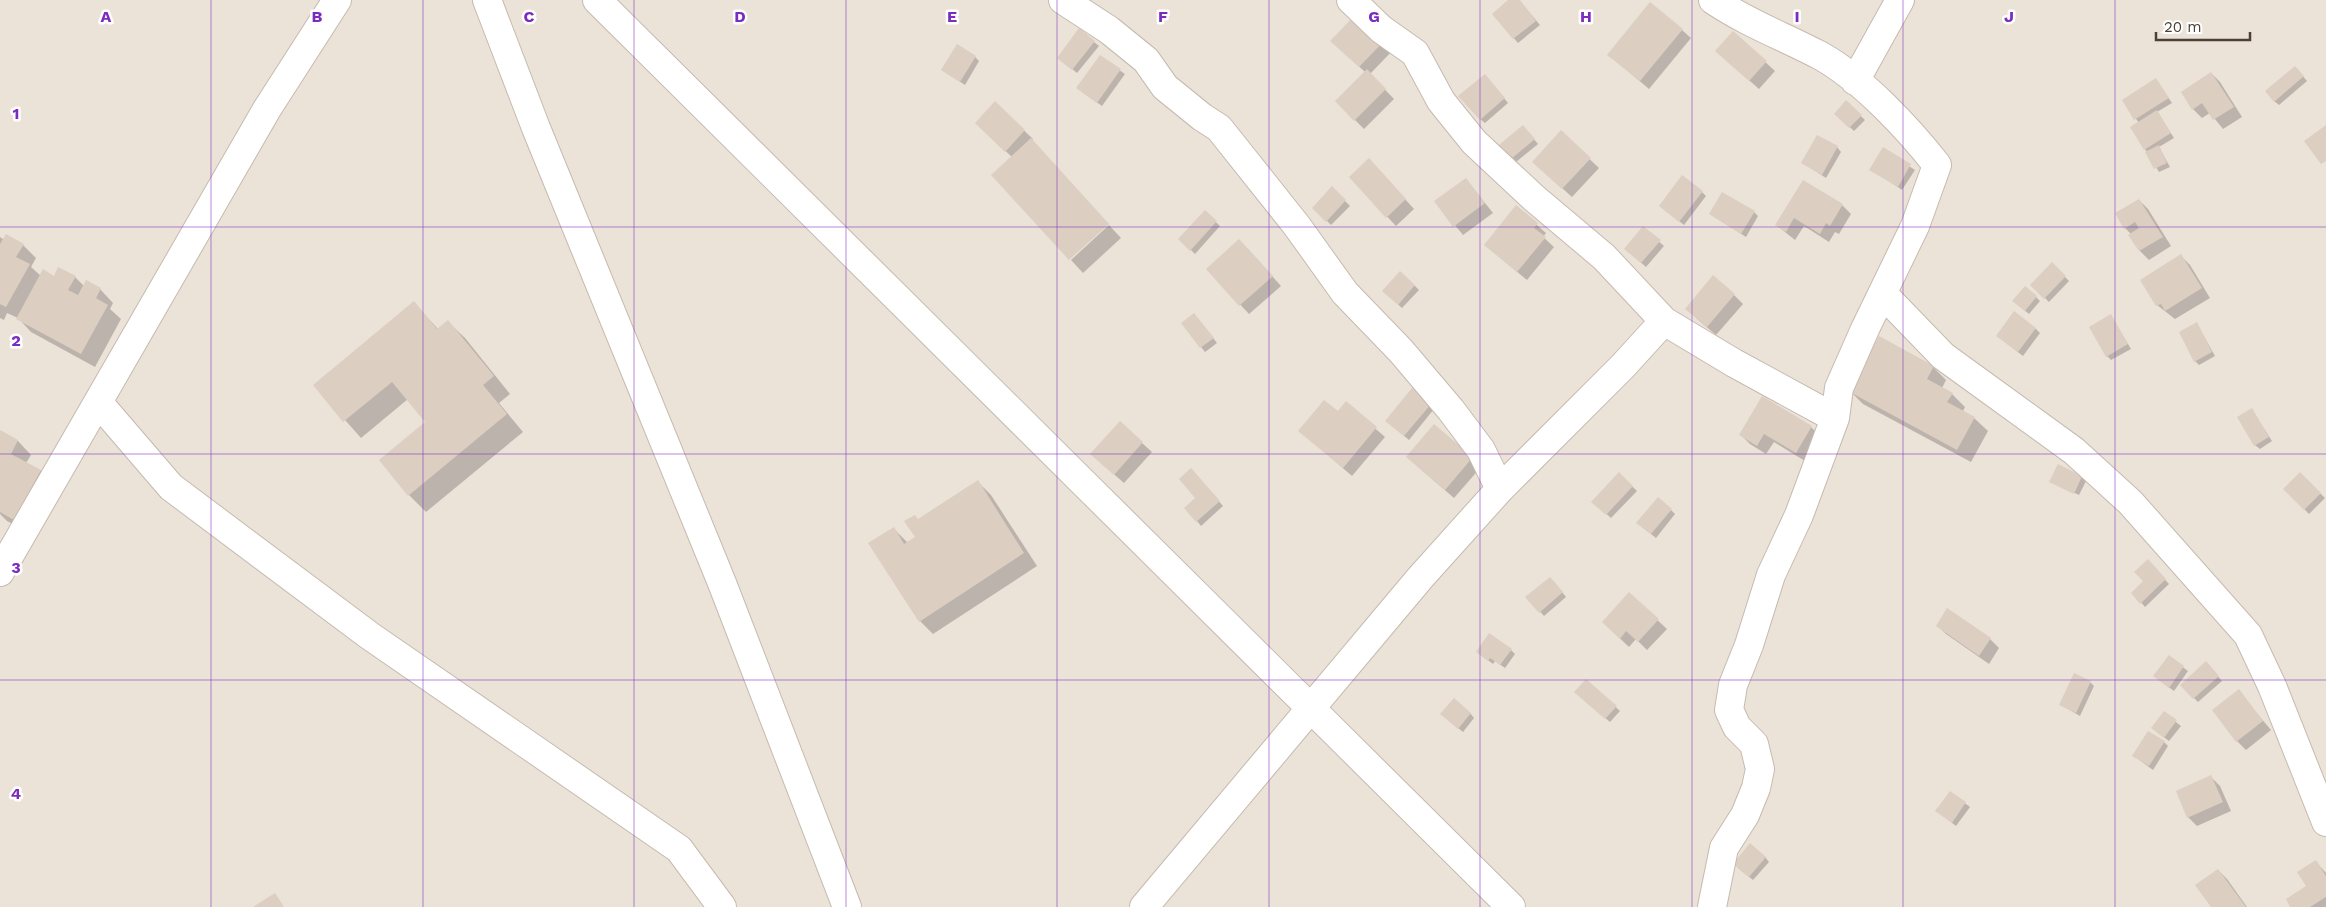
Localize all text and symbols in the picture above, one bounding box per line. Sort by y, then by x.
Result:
text: A [101,7,112,26]
text: B [312,7,323,26]
text: C [524,7,535,26]
text: D [734,7,746,26]
text: E [947,7,957,26]
text: F [1158,7,1168,26]
text: G [1368,7,1380,26]
text: H [1580,7,1592,26]
text: I [1794,7,1800,26]
text: J [2004,7,2014,26]
scale bar [2156,10,2250,42]
text: 20 m [2164,18,2202,36]
text: 1 [13,104,19,123]
text: 2 [11,331,21,350]
text: 3 [11,558,21,577]
text: 4 [11,784,21,803]

